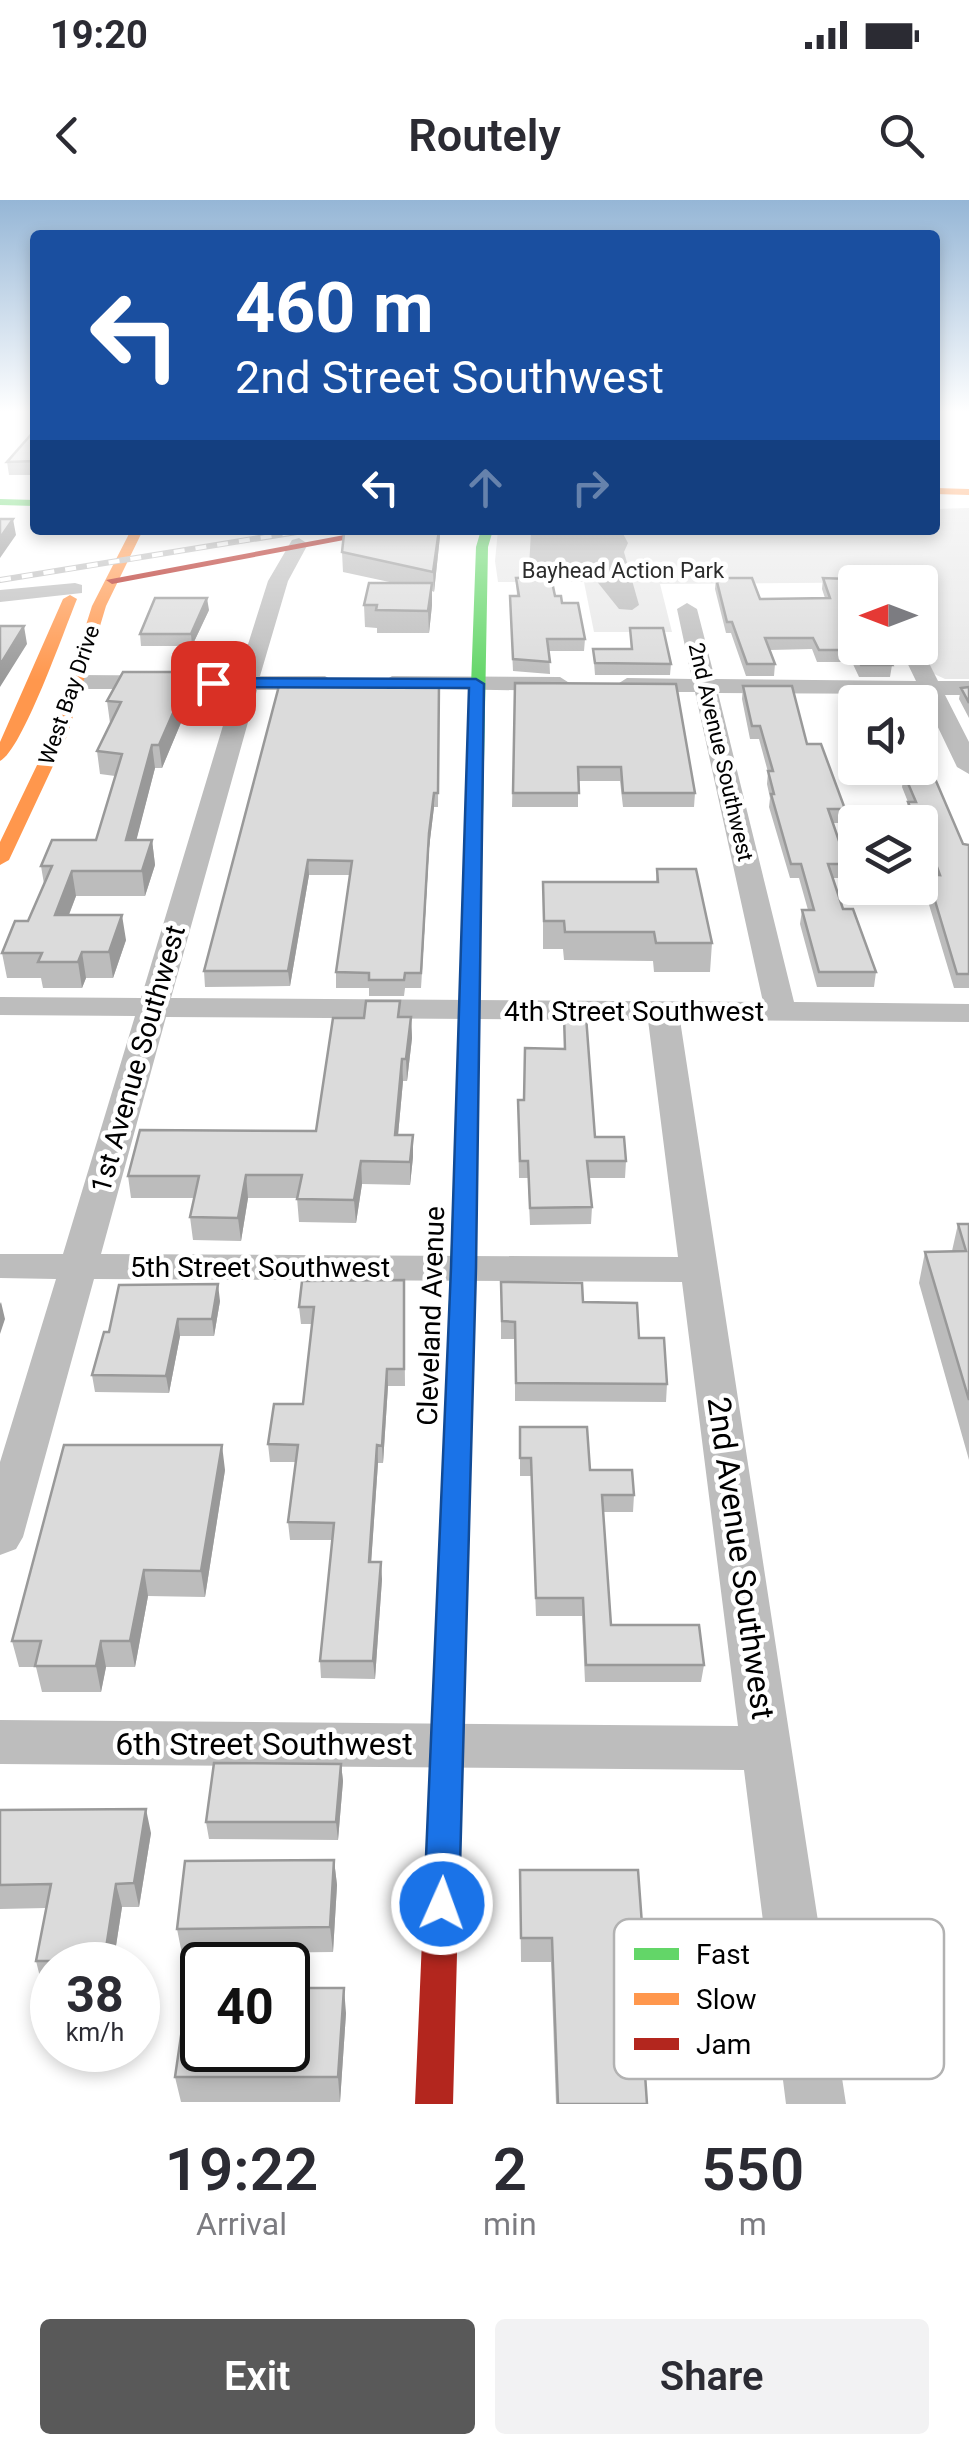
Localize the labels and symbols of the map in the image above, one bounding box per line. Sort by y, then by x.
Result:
park label: Bayhead Action Park [522,558,725,583]
north arrow [838,565,938,665]
street label: West Bay Drive [33,622,105,768]
street label: 2nd Avenue Southwest [684,640,758,864]
pin [171,641,256,726]
street label: 1st Avenue Southwest [84,921,192,1197]
street label: 4th Street Southwest [504,995,764,1028]
street label: Cleveland Avenue [411,1206,451,1426]
street label: 5th Street Southwest [130,1251,390,1284]
street label: 2nd Avenue Southwest [700,1394,782,1722]
street label: 6th Street Southwest [115,1725,413,1763]
position arrow [390,1852,494,1956]
legend [614,1919,944,2079]
text: Fast [696,1938,750,1971]
speed limit sign: 40 [180,1942,310,2072]
text: Slow [696,1983,756,2016]
text: Jam [696,2028,751,2061]

